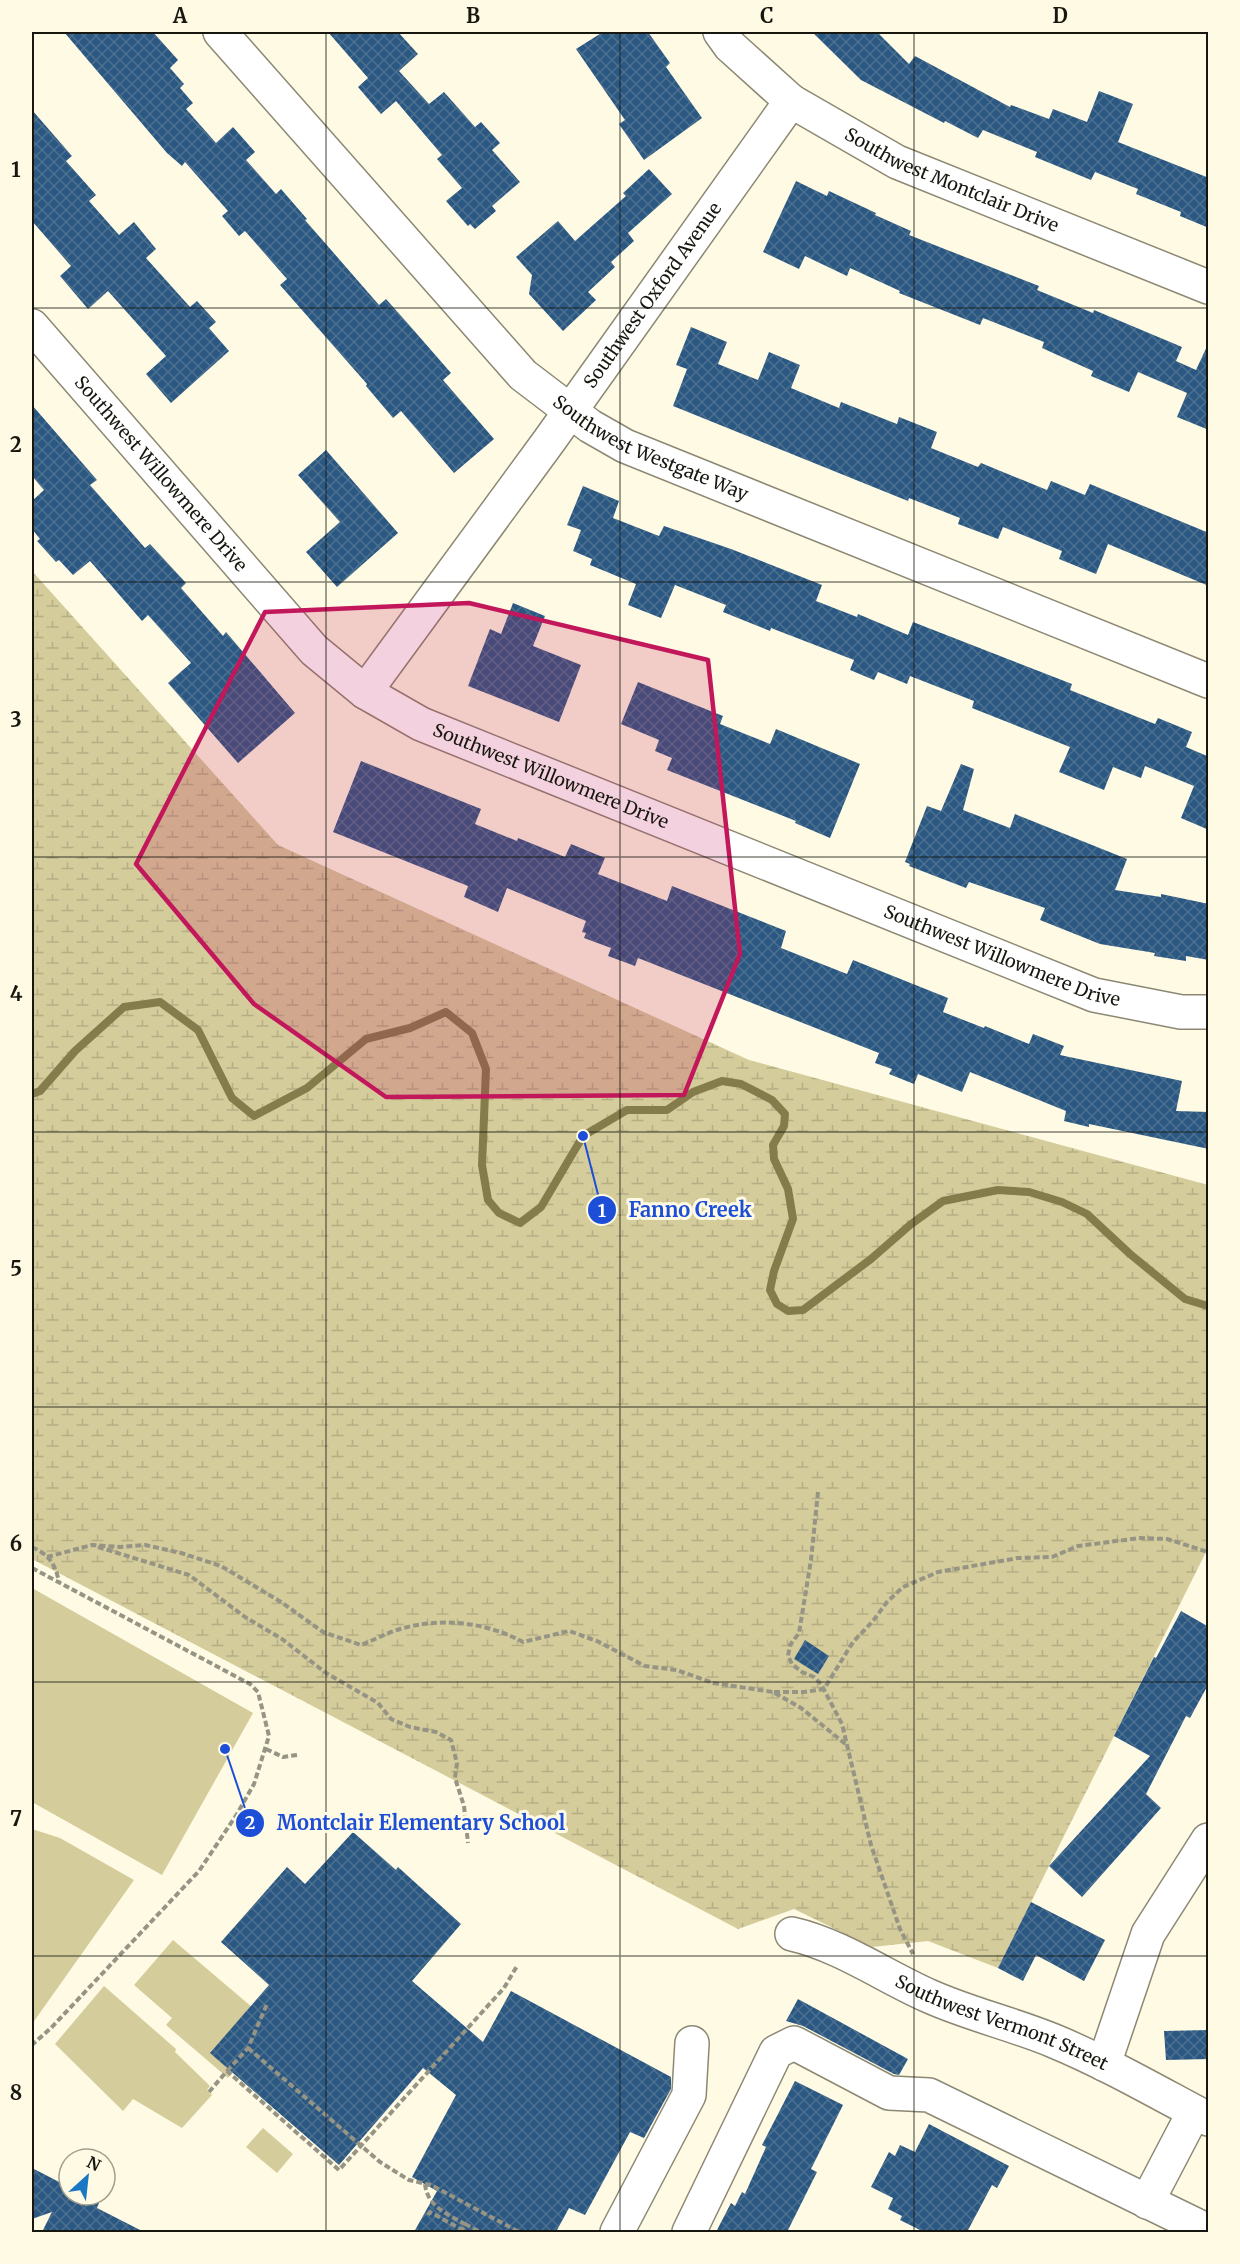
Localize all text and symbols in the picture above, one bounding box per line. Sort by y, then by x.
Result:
text: A [172,3,188,28]
text: B [466,3,480,28]
text: C [760,3,774,28]
text: D [1052,3,1068,28]
street label: Southwest Montclair Drive [841,122,1062,237]
text: 1 [11,157,21,182]
street label: Southwest Oxford Avenue [578,198,726,392]
street label: Southwest Willowmere Drive [70,371,252,576]
street label: Southwest Westgate Way [548,390,752,506]
text: 2 [10,432,22,457]
text: 3 [10,707,22,732]
street label: Southwest Willowmere Drive [430,718,672,834]
street label: Southwest Willowmere Drive [881,900,1122,1011]
text: 4 [10,981,23,1006]
callout: Fanno Creek [587,1191,764,1229]
text: Fanno Creek [628,1197,752,1222]
text: 1 [598,1199,606,1222]
text: 5 [10,1256,22,1281]
text: 6 [10,1531,22,1556]
callout: Montclair Elementary School [235,1804,577,1842]
text: 7 [10,1806,22,1831]
text: Montclair Elementary School [277,1810,566,1835]
text: 2 [245,1811,255,1834]
street label: Southwest Vermont Street [891,1969,1112,2075]
text: 8 [10,2080,22,2105]
north arrow [57,2147,117,2207]
text: N [84,2152,104,2176]

